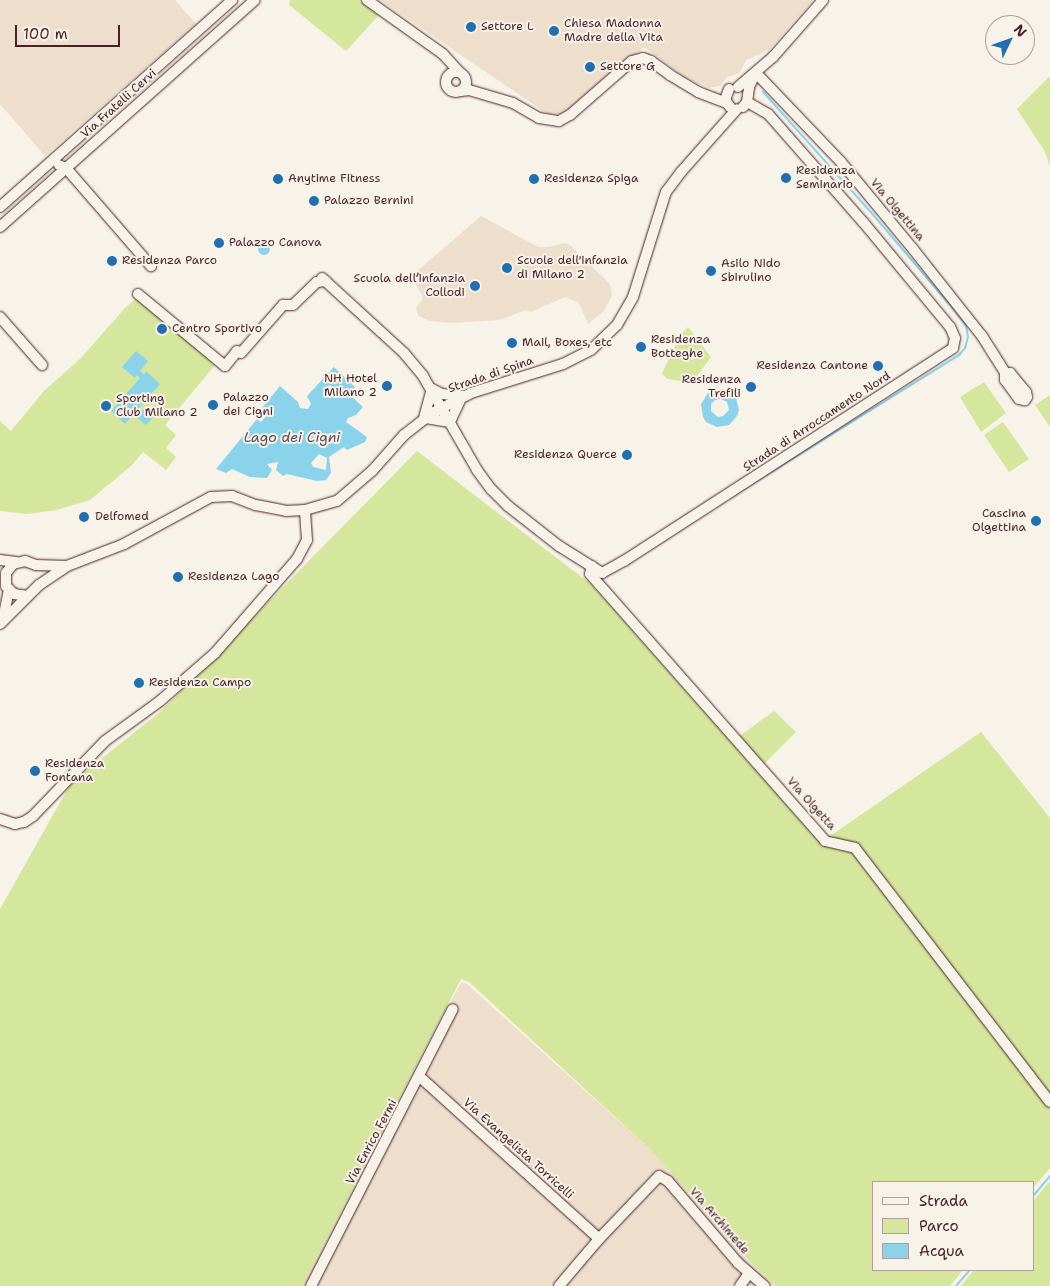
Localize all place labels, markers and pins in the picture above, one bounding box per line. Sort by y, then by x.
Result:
place label: Chiesa Madonna Madre della Vita [564,17,663,45]
place label: Settore L [481,20,534,34]
marker: Settore L [465,21,477,33]
marker: Chiesa Madonna Madre della Vita [548,25,560,37]
place label: Settore G [600,60,655,74]
marker: Settore G [584,61,596,73]
place label: Residenza Seminario [796,164,855,192]
place label: Anytime Fitness [288,172,380,186]
place label: Residenza Spiga [544,172,638,186]
marker: Residenza Seminario [780,172,792,184]
marker: Anytime Fitness [272,173,284,185]
marker: Residenza Spiga [528,173,540,185]
place label: Palazzo Bernini [324,194,414,208]
marker: Palazzo Bernini [308,195,320,207]
place label: Palazzo Canova [229,236,322,250]
marker: Palazzo Canova [213,237,225,249]
place label: Residenza Parco [122,254,217,268]
place label: Scuole dell'infanzia di Milano 2 [517,254,628,282]
marker: Residenza Parco [106,255,118,267]
place label: Asilo Nido Sbirulino [721,257,780,285]
marker: Scuole dell'infanzia di Milano 2 [501,262,513,274]
marker: Asilo Nido Sbirulino [705,265,717,277]
place label: Scuola dell’infanzia Collodi [354,272,465,300]
marker: Scuola dell’infanzia Collodi [469,280,481,292]
place label: Centro Sportivo [172,322,262,336]
marker: Centro Sportivo [156,323,168,335]
place label: Residenza Botteghe [651,333,710,361]
place label: Mail, Boxes, etc [522,336,612,350]
marker: Mail, Boxes, etc [506,337,518,349]
marker: Residenza Botteghe [635,341,647,353]
place label: Residenza Cantone [757,359,868,373]
marker: Residenza Cantone [872,360,884,372]
place label: NH Hotel Milano 2 [324,372,377,400]
place label: Residenza Trefili [682,373,741,401]
marker: NH Hotel Milano 2 [381,380,393,392]
marker: Residenza Trefili [745,381,757,393]
place label: Palazzo dei Cigni [223,391,273,419]
place label: Sporting Club Milano 2 [116,392,198,420]
marker: Palazzo dei Cigni [207,399,219,411]
marker: Sporting Club Milano 2 [100,400,112,412]
place label: Residenza Querce [514,448,617,462]
marker: Residenza Querce [621,449,633,461]
place label: Cascina Olgettina [972,507,1026,535]
marker: Delfomed [77,510,91,524]
place label: Delfomed [95,510,149,524]
marker: Cascina Olgettina [1030,515,1042,527]
place label: Residenza Lago [188,570,280,584]
marker: Residenza Lago [172,571,184,583]
place label: Residenza Campo [149,676,251,690]
marker: Residenza Campo [133,677,145,689]
place label: Residenza Fontana [45,757,104,785]
marker: Residenza Fontana [29,765,41,777]

